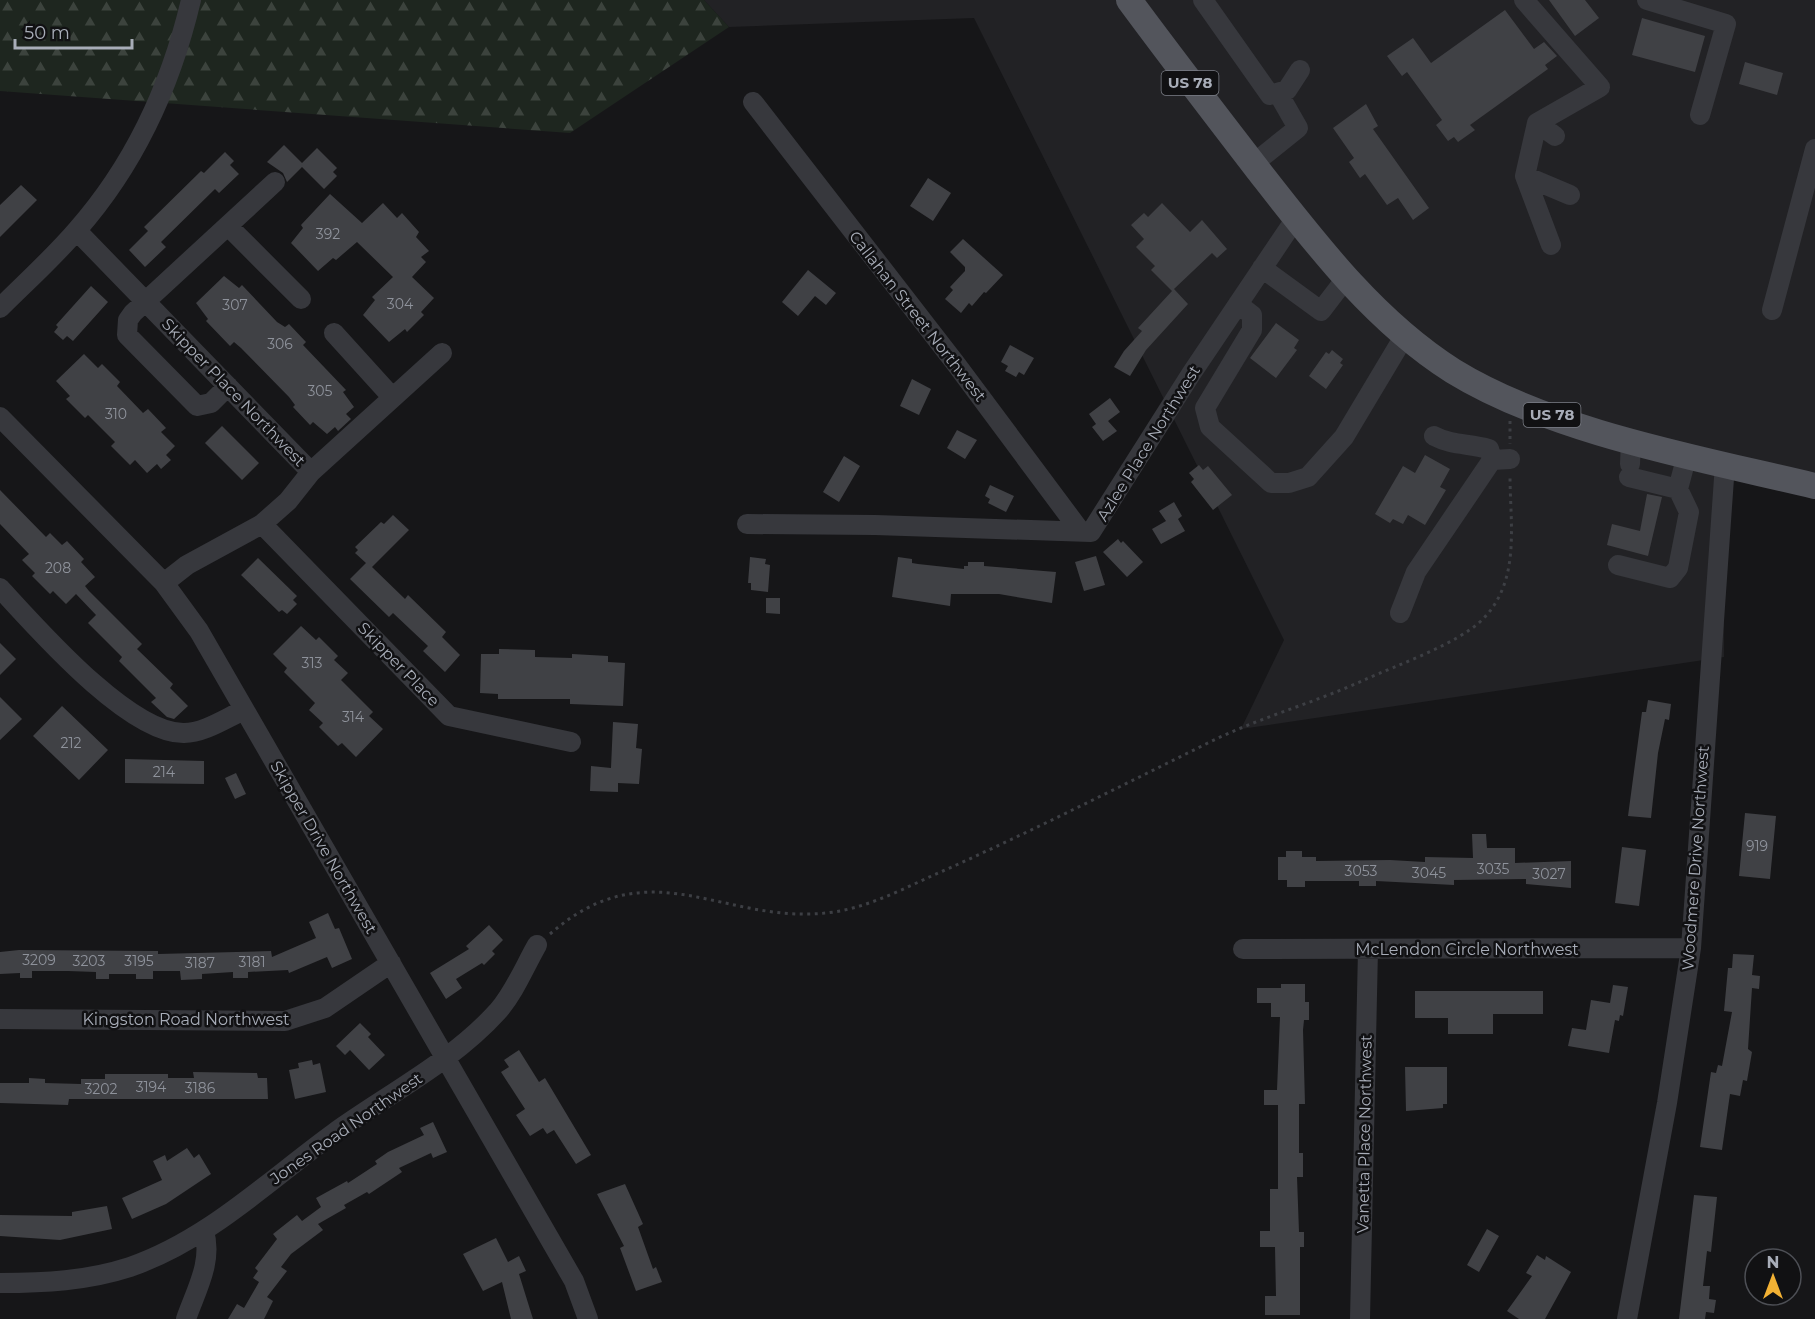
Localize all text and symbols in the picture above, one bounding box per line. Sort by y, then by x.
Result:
scale bar [15,12,132,50]
text: 50 m [24,22,70,44]
road number: US 78 [1162,71,1218,95]
house number: 392 [316,225,340,243]
street label: Callahan Street Northwest [845,227,990,406]
house number: 304 [387,295,414,313]
house number: 307 [222,296,248,314]
street label: Skipper Place Northwest [158,314,310,471]
house number: 306 [267,335,293,353]
street label: Azlee Place Northwest [1093,361,1204,525]
house number: 305 [307,382,333,400]
road number: US 78 [1524,403,1580,427]
house number: 310 [105,405,127,423]
house number: 208 [45,559,71,577]
street label: Skipper Place [354,618,443,710]
house number: 313 [302,654,323,672]
house number: 314 [342,708,365,726]
house number: 212 [61,734,82,752]
street label: Woodmere Drive Northwest [1678,745,1713,971]
street label: Skipper Drive Northwest [266,757,381,937]
house number: 214 [153,763,176,781]
house number: 919 [1746,837,1768,855]
house number: 3035 [1477,860,1509,878]
house number: 3053 [1345,862,1378,880]
house number: 3045 [1412,864,1446,882]
house number: 3027 [1532,865,1566,883]
street label: McLendon Circle Northwest [1355,940,1579,959]
house number: 3209 [22,951,56,969]
house number: 3203 [73,952,105,970]
house number: 3195 [124,952,154,970]
house number: 3181 [239,953,265,971]
house number: 3187 [185,954,215,972]
street label: Kingston Road Northwest [82,1010,290,1029]
street label: Vanetta Place Northwest [1353,1034,1376,1234]
street label: Jones Road Northwest [266,1068,426,1189]
house number: 3194 [136,1078,167,1096]
house number: 3186 [185,1079,216,1097]
house number: 3202 [85,1080,118,1098]
north arrow [1743,1247,1803,1307]
text: N [1767,1253,1779,1272]

